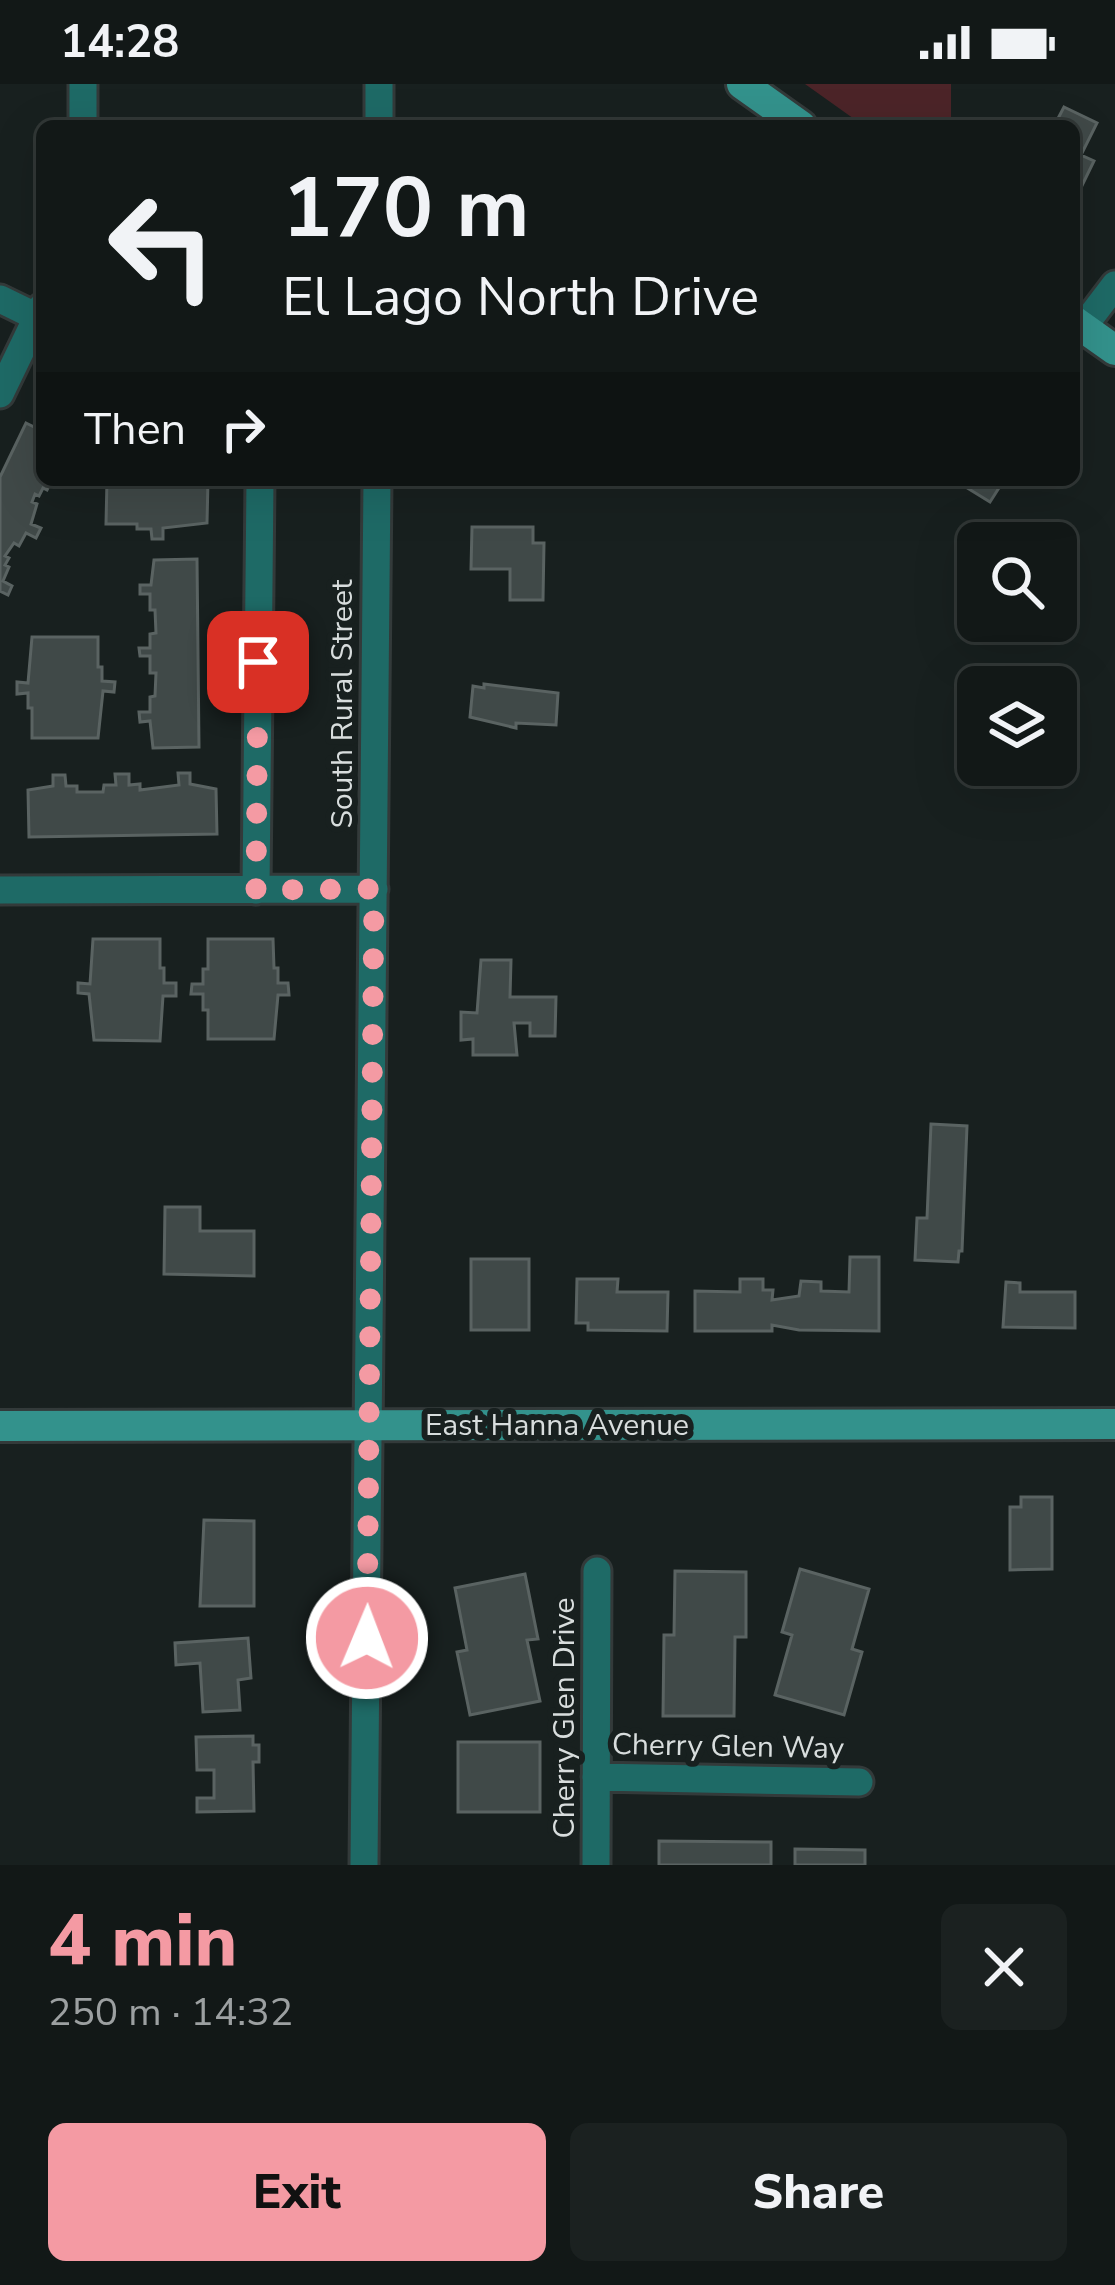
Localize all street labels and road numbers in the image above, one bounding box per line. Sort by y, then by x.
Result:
street label: South Rural Street [322,579,363,829]
street label: East Hanna Avenue [425,1405,689,1446]
street label: Cherry Glen Drive [544,1597,585,1839]
street label: Cherry Glen Way [611,1724,845,1769]

